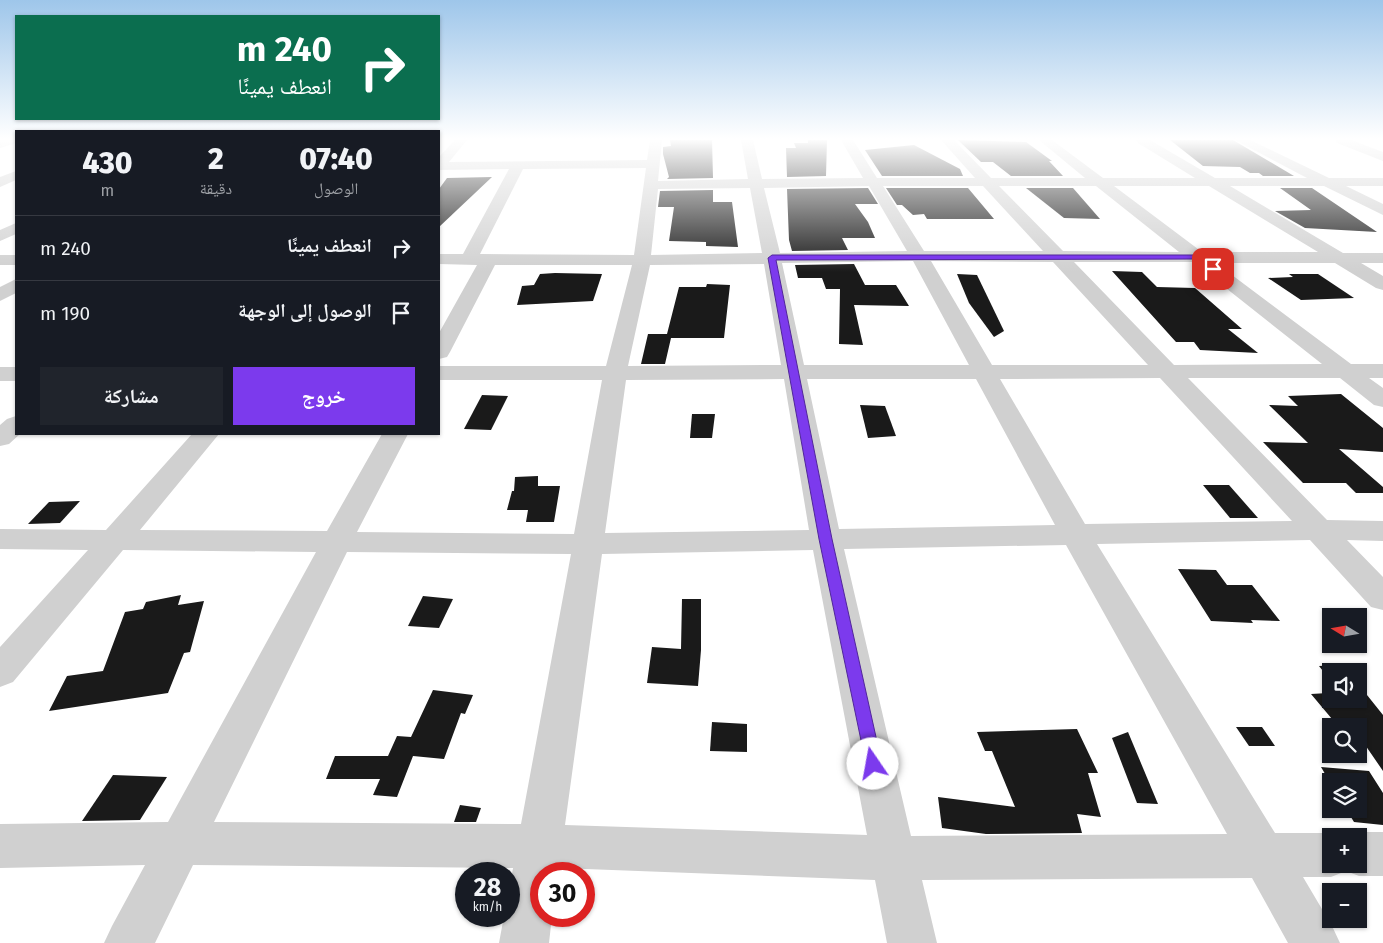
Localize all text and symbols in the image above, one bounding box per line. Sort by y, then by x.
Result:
text: 240 m [237,28,332,70]
icon: right [350,35,415,100]
text: انعطف يمينًا [237,73,332,100]
text: 2 [208,141,224,177]
text: 07:40 [299,141,373,177]
text: 430 [82,145,133,181]
text: دقيقة [200,179,232,198]
text: الوصول [314,179,358,198]
text: m [100,181,114,200]
text: انعطف يمينًا [287,234,372,257]
icon: right [387,234,415,262]
text: 240 m [40,237,91,260]
pin [1192,248,1234,290]
icon: arrive [1199,255,1227,283]
text: الوصول إلى الوجهة [238,299,372,322]
icon: arrive [387,299,415,327]
text: 190 m [40,302,90,325]
button: مشاركة [40,367,223,425]
button: خروج [233,367,415,425]
north arrow [1322,608,1368,652]
map controls [1322,608,1367,928]
button: sound [1322,663,1367,708]
button: search [1322,718,1367,763]
position arrow [846,737,898,789]
button: layers [1322,773,1367,818]
button: + [1322,828,1367,873]
speed limit sign: 30 [530,862,595,927]
text: 28 [474,873,501,903]
button: − [1322,883,1367,928]
text: km/h [473,900,502,914]

